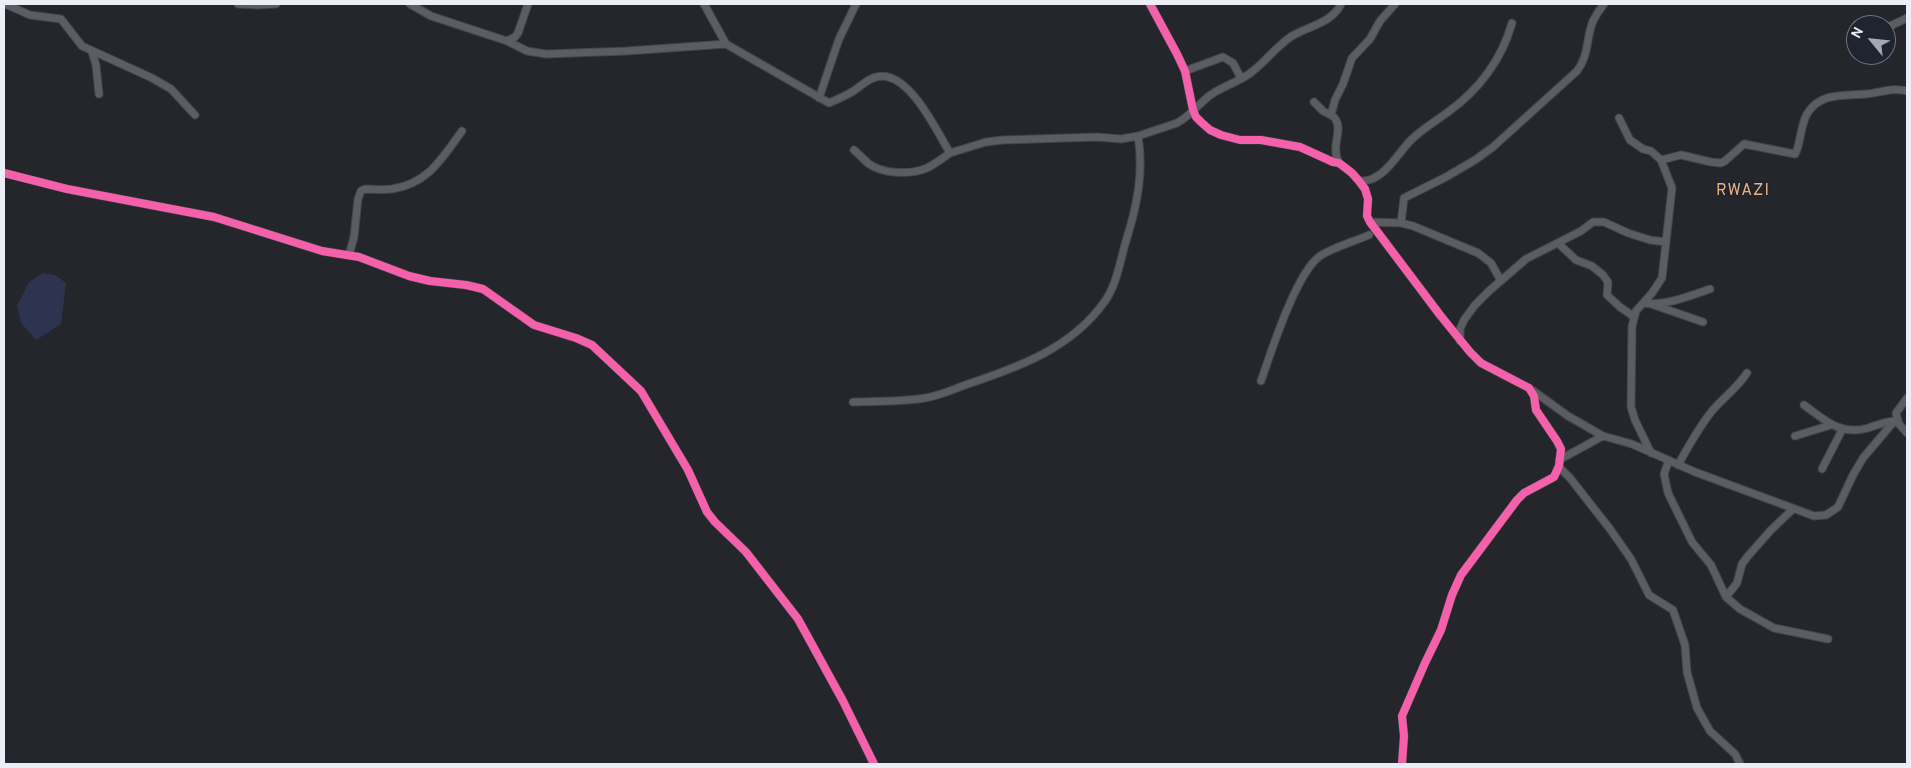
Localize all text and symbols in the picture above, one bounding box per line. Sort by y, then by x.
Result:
north arrow [1846,15,1896,65]
text: N [1848,25,1868,42]
district label: RWAZI [1715,182,1771,202]

